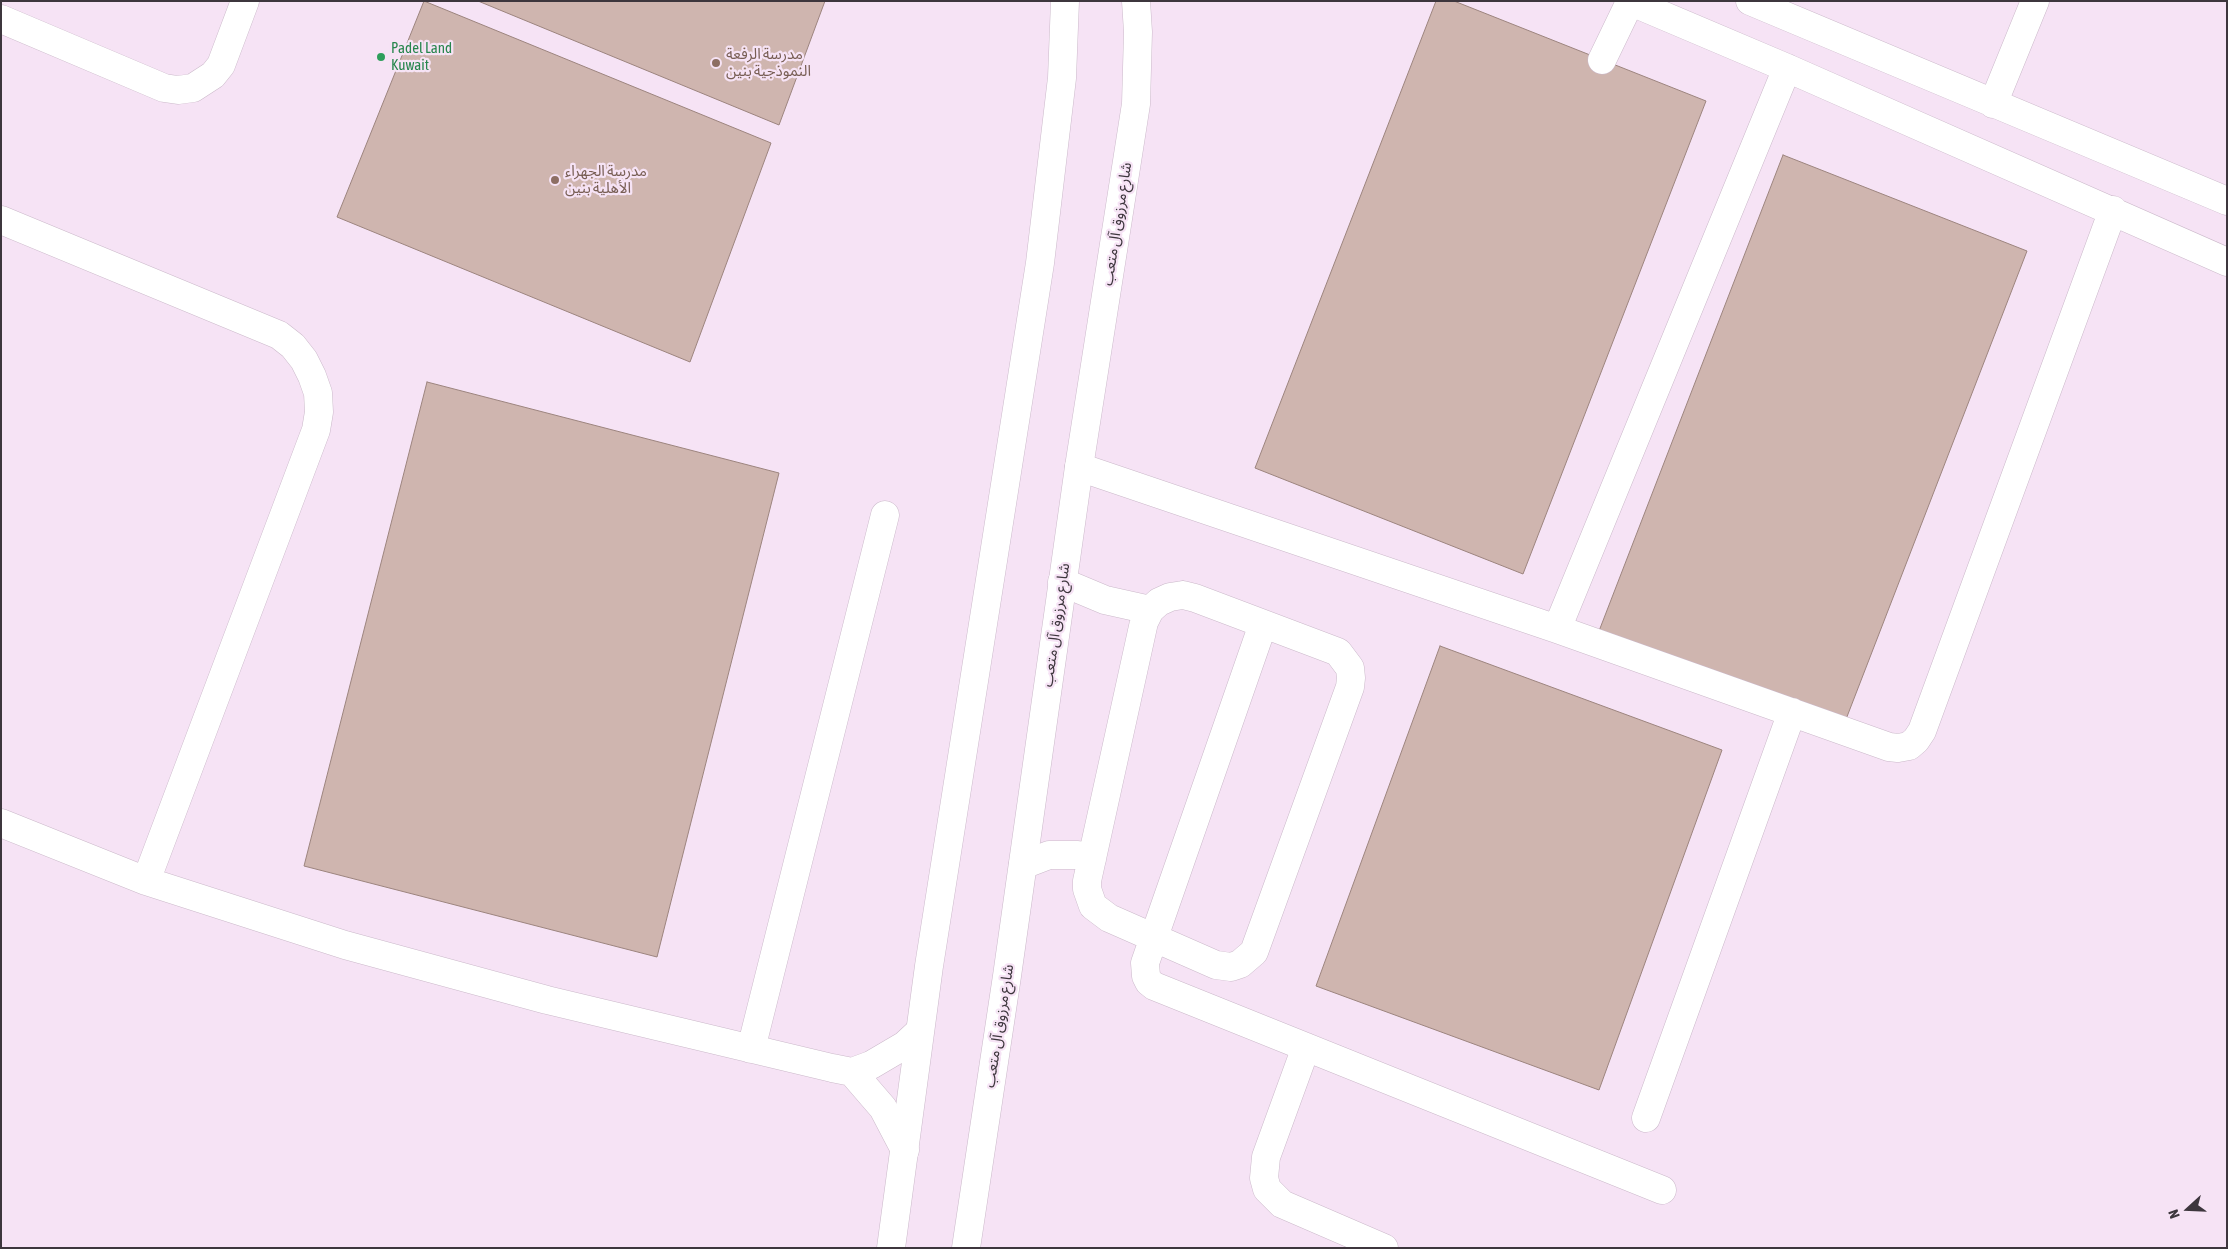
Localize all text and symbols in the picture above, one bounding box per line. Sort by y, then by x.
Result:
place label: Padel Land Kuwait [391,39,452,74]
place label: مدرسة الرفعة النموذجية بنين [726,45,811,80]
marker: Padel Land Kuwait [375,51,387,63]
marker: مدرسة الرفعة النموذجية بنين [710,57,722,69]
street label: شارع مرزوق آل متعب [1098,161,1136,287]
place label: مدرسة الجهراء الأهلية بنين [565,162,647,197]
marker: مدرسة الجهراء الأهلية بنين [549,174,561,186]
street label: شارع مرزوق آل متعب [1038,562,1074,688]
street label: شارع مرزوق آل متعب [980,963,1018,1089]
north arrow [2163,1184,2213,1234]
text: N [2165,1208,2183,1221]

